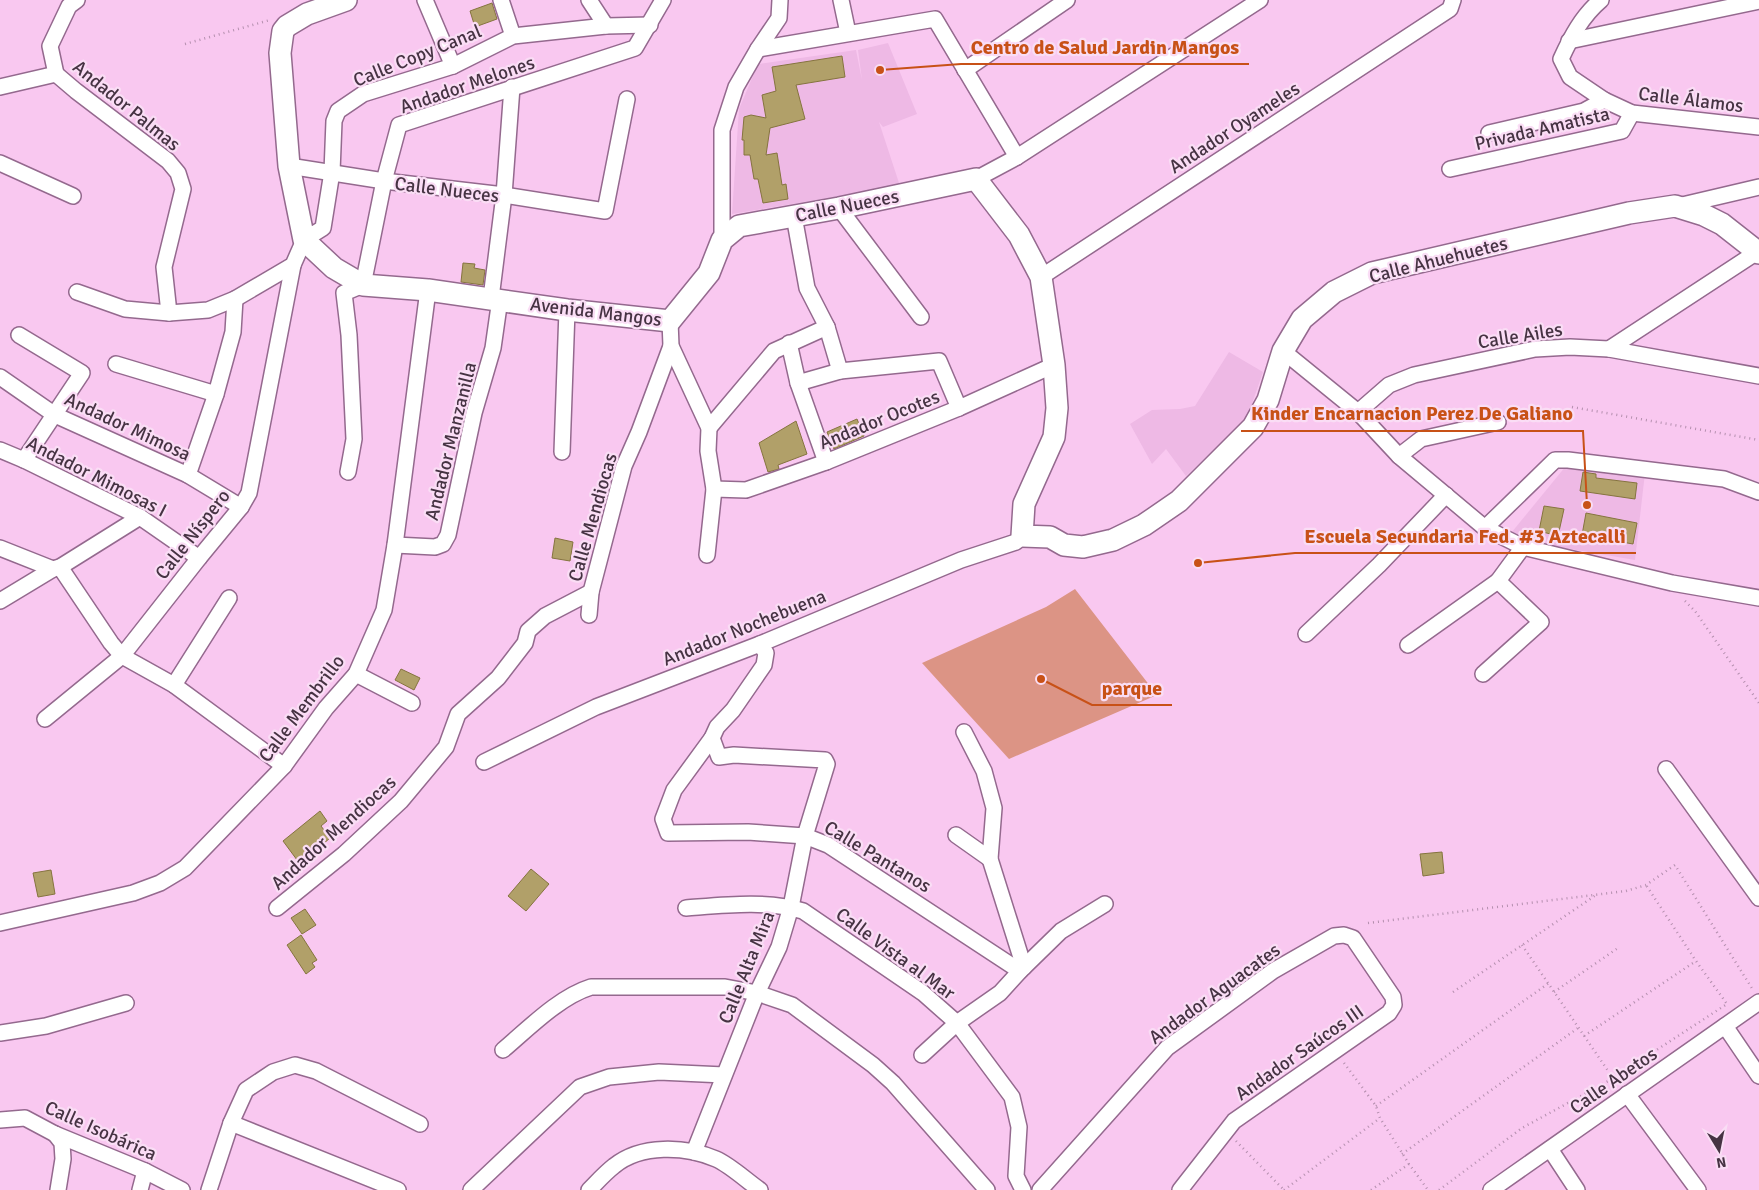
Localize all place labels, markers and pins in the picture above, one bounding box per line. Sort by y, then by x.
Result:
callout: Centro de Salud Jardin Mangos [961,29,1249,64]
callout: Kinder Encarnacion Perez De Galiano [1241,396,1583,431]
callout: Escuela Secundaria Fed. #3 Aztecalli [1295,518,1636,553]
callout: parque [1092,670,1172,705]

